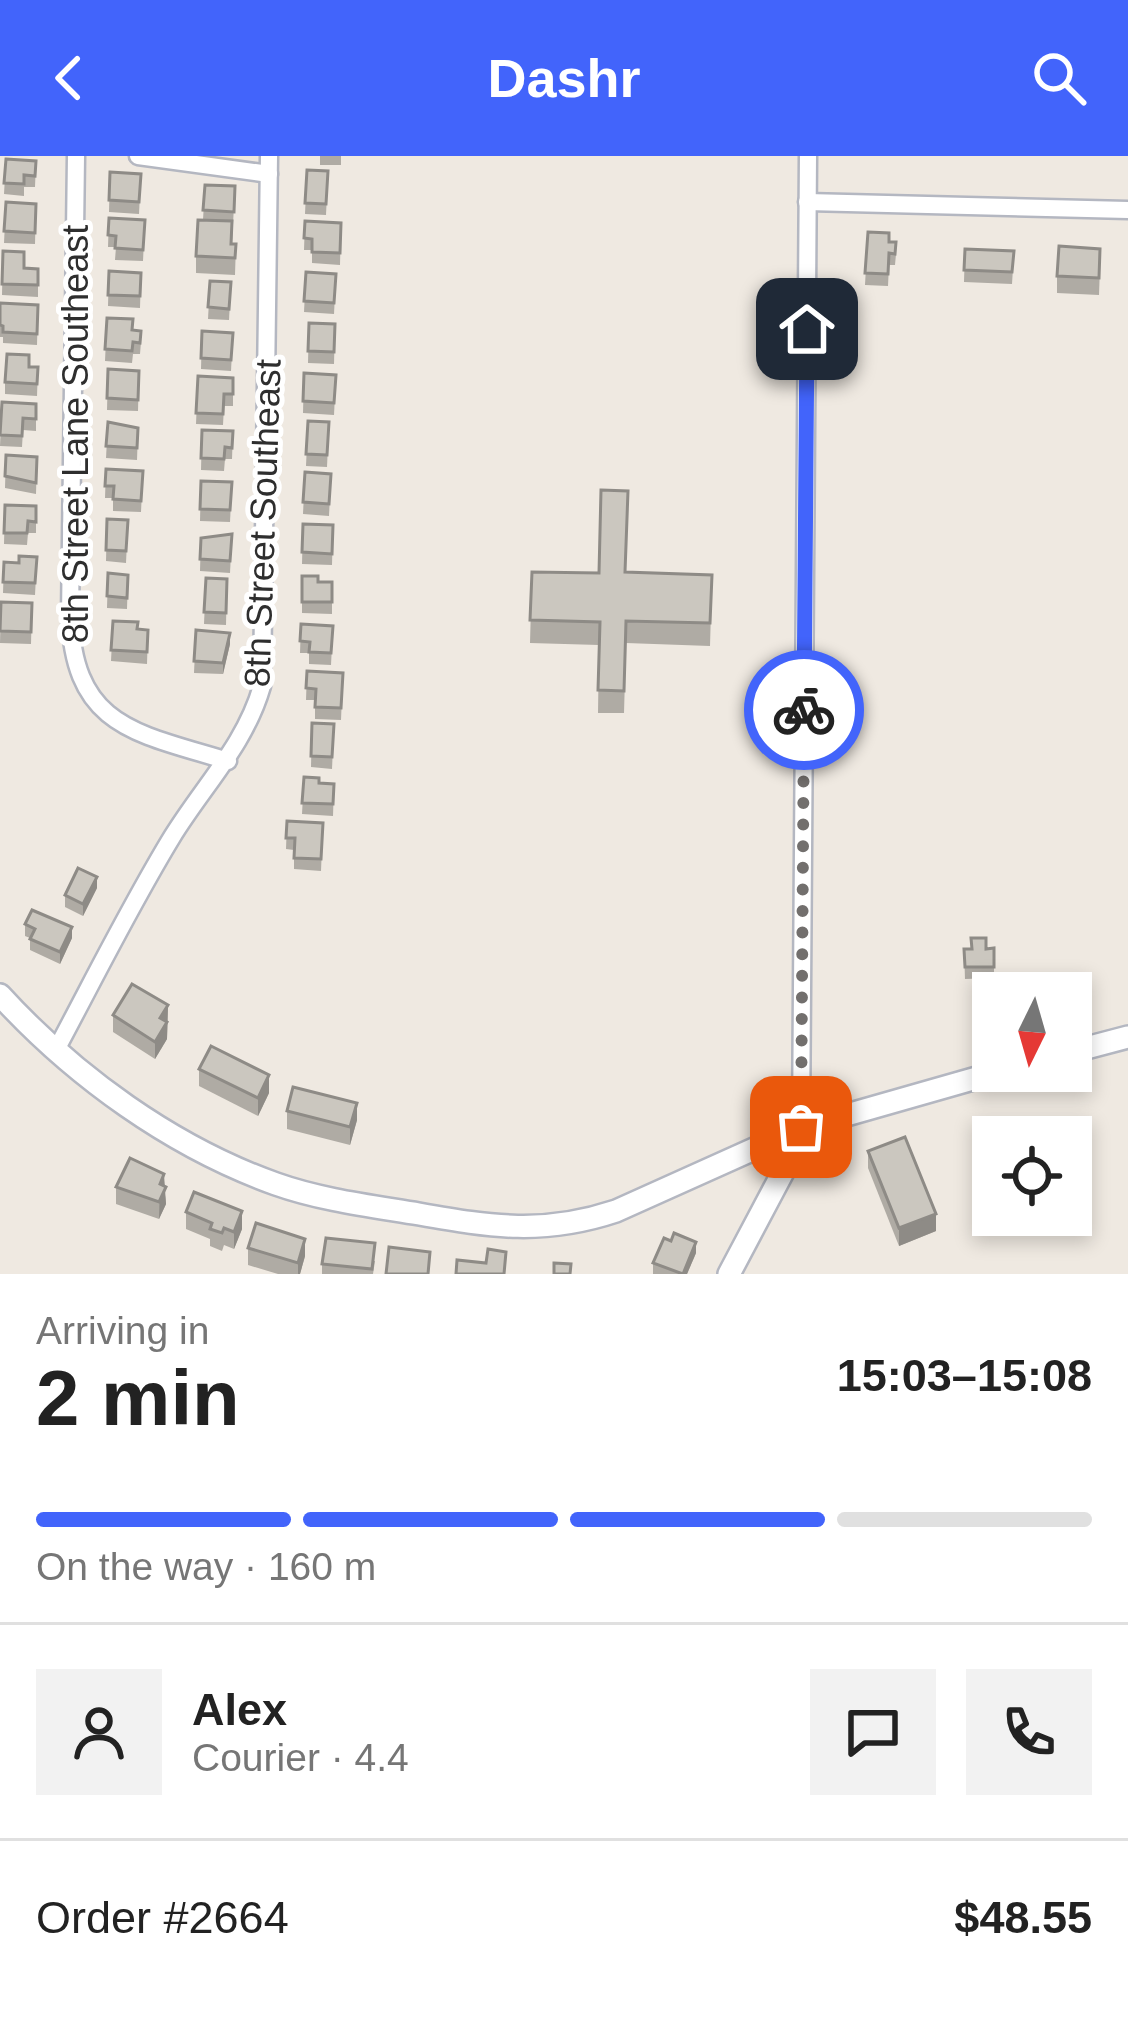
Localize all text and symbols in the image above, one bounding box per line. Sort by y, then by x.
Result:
icon: back [36,45,102,111]
icon: search [1026,45,1092,111]
text: Dashr [487,48,641,108]
street label: 8th Street Lane Southeast [55,225,96,643]
pin [756,278,858,380]
icon: home [774,296,840,362]
street label: 8th Street Southeast [236,358,289,688]
courier [744,650,864,770]
icon: bike [771,677,837,743]
north arrow [972,972,1092,1092]
map controls [972,972,1092,1236]
pin [750,1076,852,1178]
icon: bag [768,1094,834,1160]
button: locate [972,1116,1092,1236]
text: Arriving in [36,1309,209,1352]
text: 15:03–15:08 [837,1350,1092,1401]
text: 2 min [36,1354,240,1442]
text: On the way · 160 m [36,1545,376,1588]
button: person [36,1669,162,1795]
button: chat [810,1669,936,1795]
button: phone [966,1669,1092,1795]
text: Alex [192,1684,287,1735]
text: Courier · 4.4 [192,1736,409,1779]
text: Order #2664 [36,1892,289,1943]
text: $48.55 [954,1892,1092,1943]

